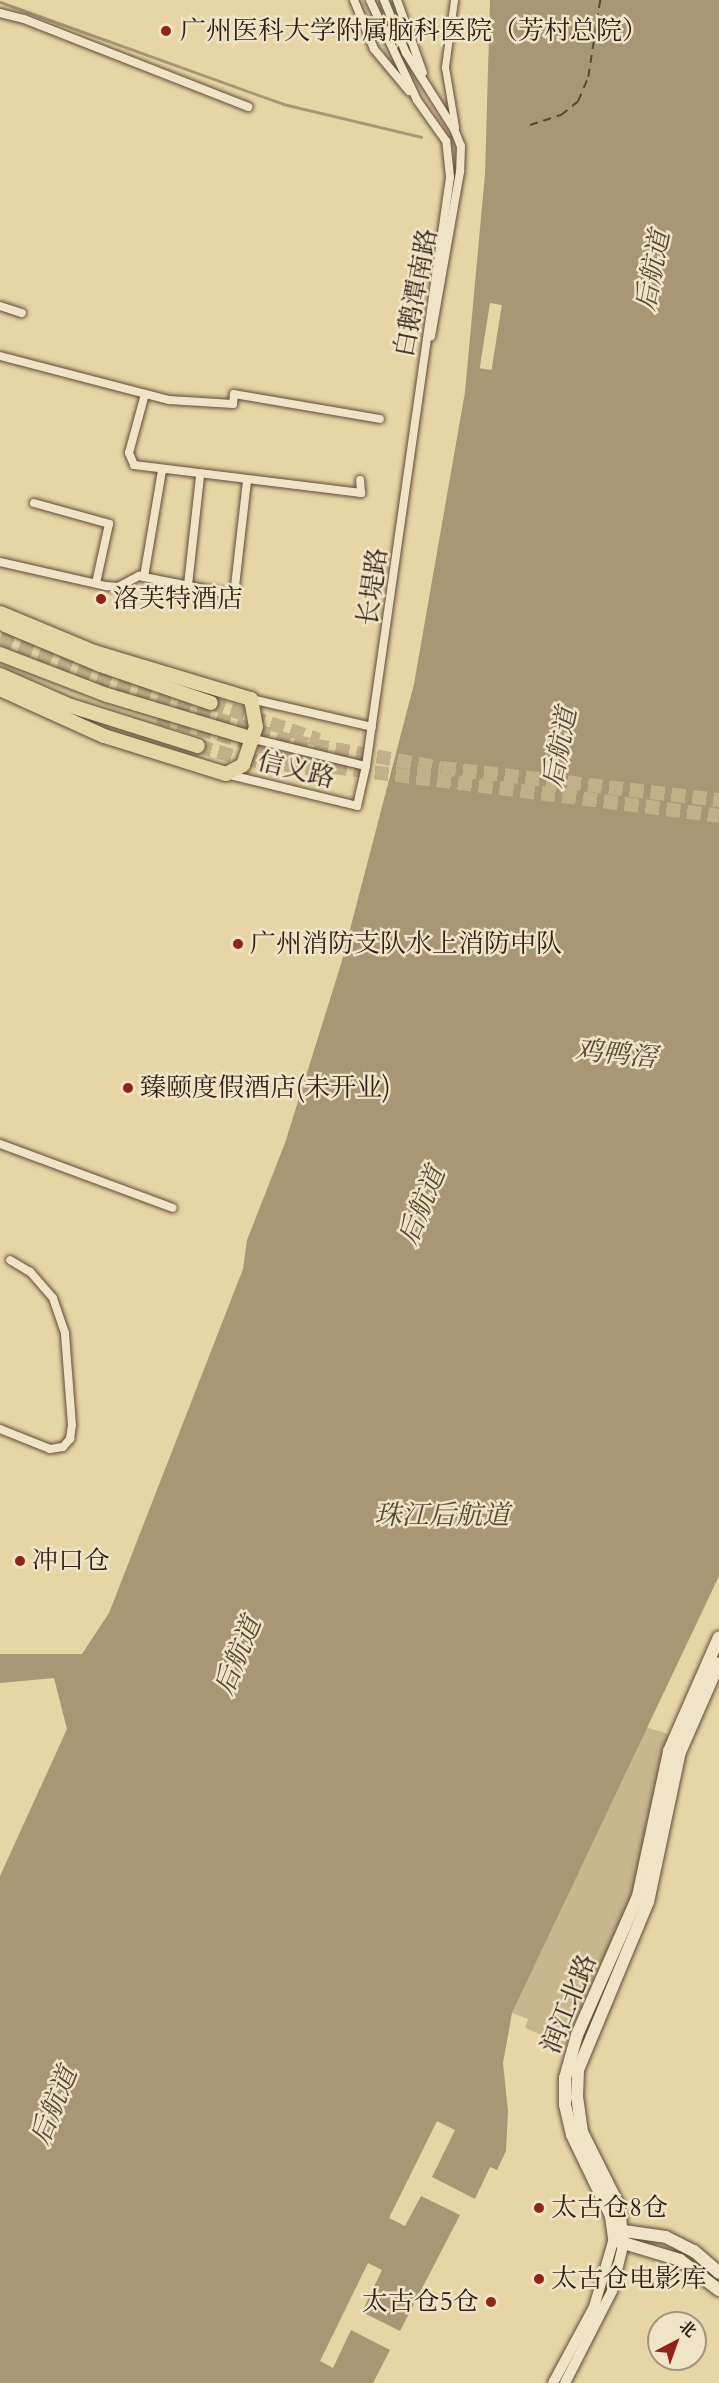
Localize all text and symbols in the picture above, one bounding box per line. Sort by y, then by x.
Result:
place label: 广州医科大学附属脑科医院（芳村总院） [180,15,648,47]
marker: 广州医科大学附属脑科医院（芳村总院） [157,22,175,40]
street label: 白鹅潭南路 [388,226,444,360]
water label: 后航道 [629,228,677,314]
street label: 长堤路 [352,546,394,628]
place label: 洛芙特酒店 [113,583,243,615]
marker: 洛芙特酒店 [94,592,108,606]
water label: 后航道 [536,705,584,791]
street label: 信义路 [254,745,338,795]
place label: 广州消防支队水上消防中队 [250,928,562,960]
marker: 广州消防支队水上消防中队 [231,937,245,951]
water label: 鸡鸭滘 [574,1034,658,1074]
place label: 臻颐度假酒店(未开业) [140,1072,391,1104]
marker: 臻颐度假酒店(未开业) [121,1081,135,1095]
water label: 后航道 [392,1162,452,1250]
water label: 珠江后航道 [375,1500,509,1532]
place label: 冲口仓 [32,1545,110,1577]
marker: 冲口仓 [13,1554,27,1568]
water label: 后航道 [208,1612,268,1700]
street label: 润江北路 [535,1950,603,2058]
water label: 后航道 [24,2062,84,2150]
place label: 太古仓8仓 [551,2192,668,2224]
marker: 太古仓8仓 [532,2201,546,2215]
place label: 太古仓电影库 [551,2263,707,2295]
marker: 太古仓电影库 [532,2272,546,2286]
place label: 太古仓5仓 [362,2286,479,2318]
marker: 太古仓5仓 [484,2295,498,2309]
north arrow [647,2311,707,2371]
text: 北 [674,2315,701,2342]

